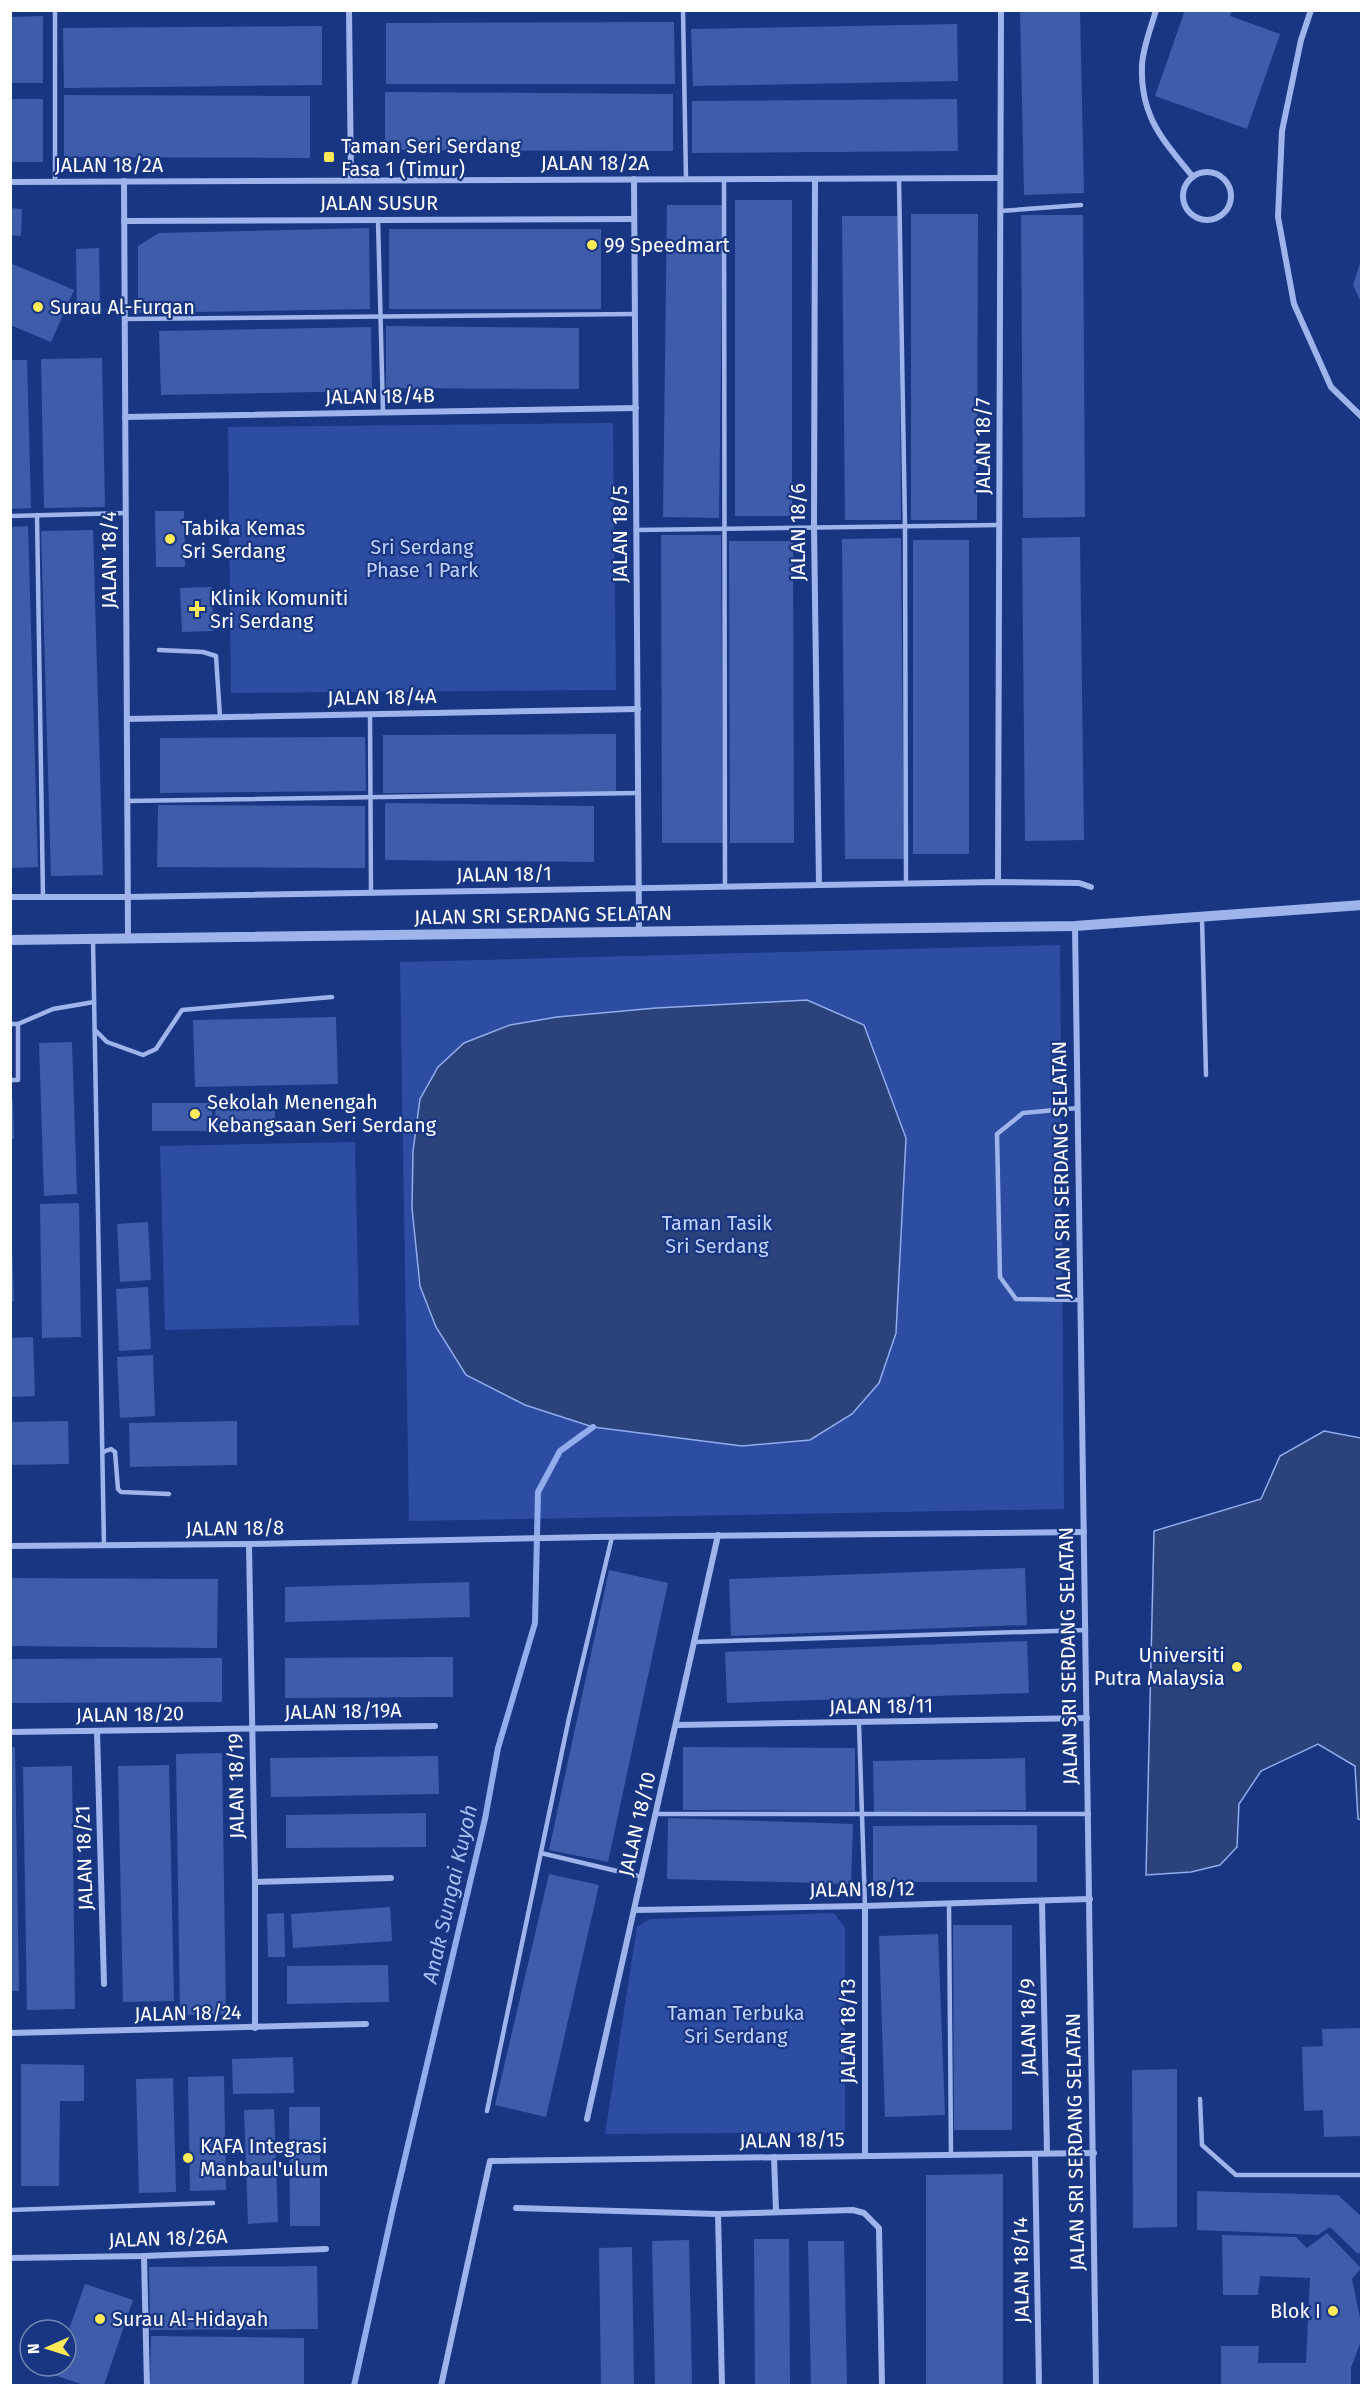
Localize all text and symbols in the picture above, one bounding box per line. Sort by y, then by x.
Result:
place label: Taman Seri Serdang Fasa 1 (Timur) [341,134,521,181]
marker: Taman Seri Serdang Fasa 1 (Timur) [322,150,336,164]
street label: JALAN 18/2A [541,151,650,175]
street label: JALAN 18/2A [55,153,164,177]
street label: JALAN SUSUR [320,191,438,215]
place label: 99 Speedmart [604,233,731,257]
marker: 99 Speedmart [585,238,599,252]
place label: Surau Al-Furqan [50,295,195,319]
marker: Surau Al-Furqan [31,300,45,314]
street label: JALAN 18/4B [325,383,435,409]
street label: JALAN 18/7 [971,397,995,494]
street label: JALAN 18/6 [786,483,810,581]
street label: JALAN 18/5 [608,485,632,583]
street label: JALAN 18/4 [97,511,121,609]
place label: Tabika Kemas Sri Serdang [182,516,305,563]
marker: Tabika Kemas Sri Serdang [163,532,177,546]
park label: Sri Serdang Phase 1 Park [366,535,479,582]
place label: Klinik Komuniti Sri Serdang [210,586,348,633]
marker: Klinik Komuniti Sri Serdang [188,600,206,618]
street label: JALAN 18/4A [327,684,437,710]
street label: JALAN 18/1 [456,861,552,887]
street label: JALAN SRI SERDANG SELATAN [414,901,672,929]
street label: JALAN SRI SERDANG SELATAN [1047,1041,1075,1299]
place label: Sekolah Menengah Kebangsaan Seri Serdang [207,1090,437,1137]
marker: Sekolah Menengah Kebangsaan Seri Serdang [188,1107,202,1121]
park label: Taman Tasik Sri Serdang [662,1211,773,1258]
street label: JALAN 18/8 [186,1515,284,1541]
street label: JALAN SRI SERDANG SELATAN [1054,1527,1082,1785]
place label: Universiti Putra Malaysia [1094,1643,1225,1690]
marker: Universiti Putra Malaysia [1230,1660,1244,1674]
street label: JALAN 18/11 [829,1693,933,1719]
street label: JALAN 18/19A [284,1698,402,1724]
street label: JALAN 18/20 [76,1701,184,1727]
street label: JALAN 18/19 [223,1733,249,1839]
street label: JALAN 18/10 [613,1769,661,1879]
water label: Anak Sungai Kuyoh [417,1802,483,1987]
street label: JALAN 18/21 [70,1805,98,1911]
street label: JALAN 18/12 [809,1876,915,1902]
street label: JALAN 18/13 [836,1978,860,2084]
street label: JALAN 18/9 [1015,1978,1041,2076]
street label: JALAN 18/24 [134,2000,242,2026]
park label: Taman Terbuka Sri Serdang [667,2001,805,2048]
street label: JALAN SRI SERDANG SELATAN [1061,2013,1089,2271]
street label: JALAN 18/15 [739,2127,845,2153]
place label: KAFA Integrasi Manbaul'ulum [200,2134,329,2181]
marker: KAFA Integrasi Manbaul'ulum [181,2151,195,2165]
street label: JALAN 18/14 [1008,2216,1034,2323]
street label: JALAN 18/26A [108,2224,229,2252]
place label: Blok I [1270,2299,1321,2323]
marker: Blok I [1326,2304,1340,2318]
place label: Surau Al-Hidayah [112,2307,268,2331]
marker: Surau Al-Hidayah [93,2312,107,2326]
north arrow [18,2318,78,2378]
text: N [24,2343,43,2355]

